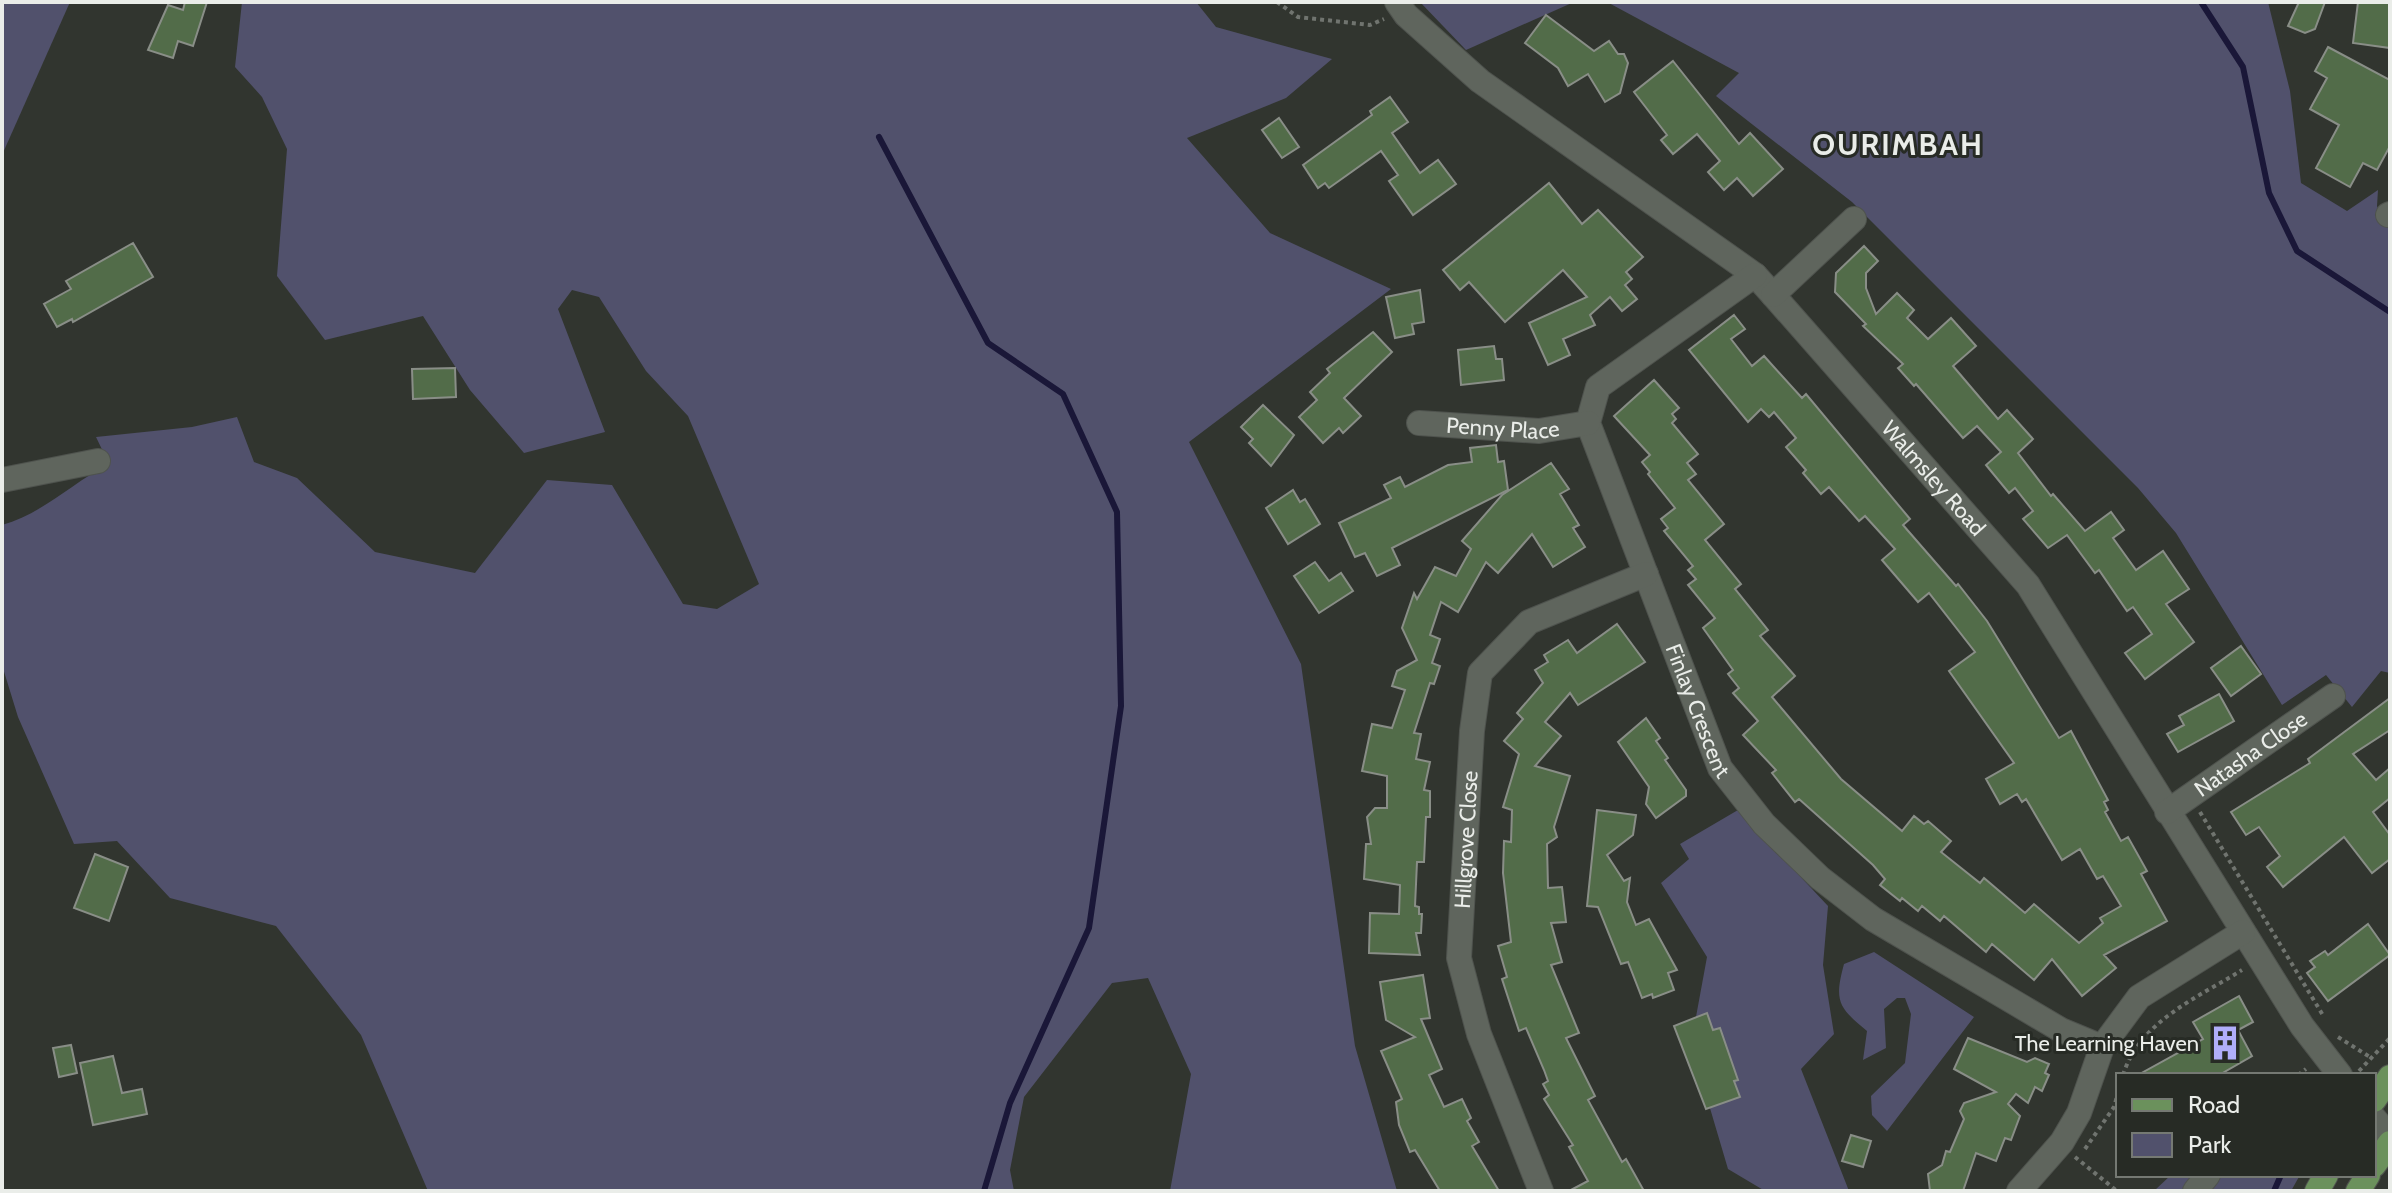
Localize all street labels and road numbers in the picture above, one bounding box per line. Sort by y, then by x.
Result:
street label: Penny Place [1445,412,1561,445]
street label: Walmsley Road [1876,415,1991,541]
street label: Finlay Crescent [1660,640,1736,784]
street label: Natasha Close [2189,705,2312,803]
street label: Hillgrove Close [1449,770,1484,909]

